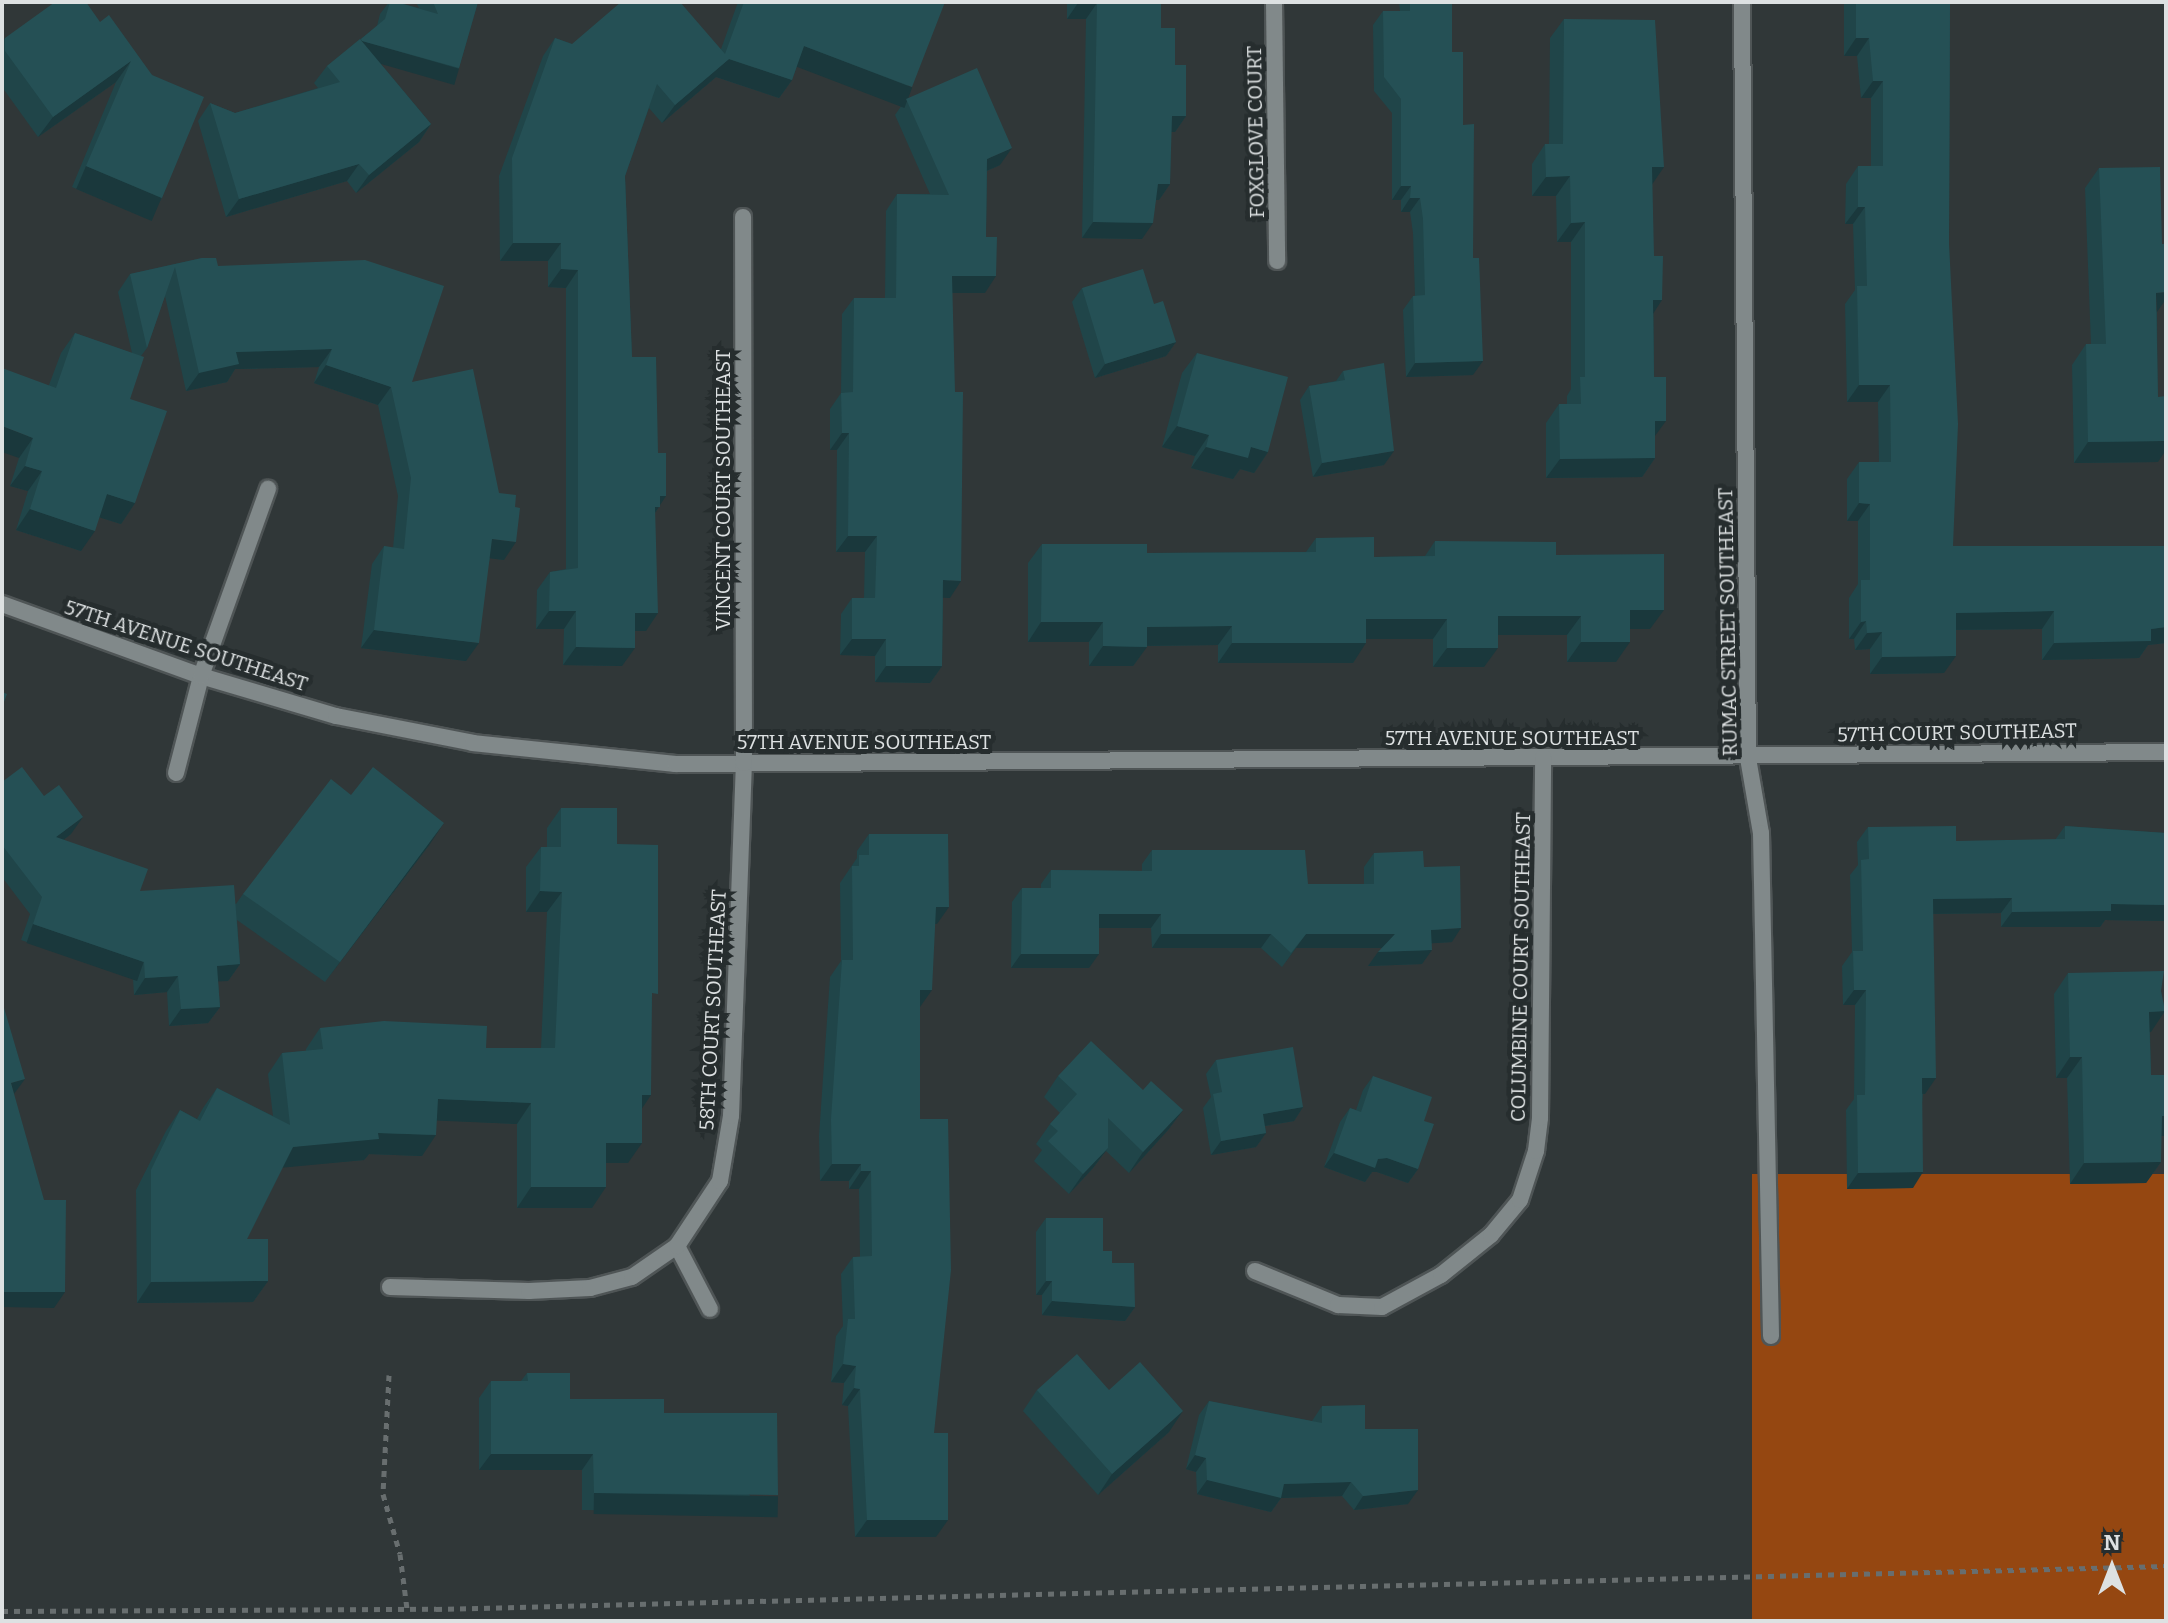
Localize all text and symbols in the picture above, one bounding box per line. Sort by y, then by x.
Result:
street label: FOXGLOVE COURT [1242,46,1270,218]
street label: VINCENT COURT SOUTHEAST [711,350,735,630]
street label: RUMAC STREET SOUTHEAST [1714,487,1742,757]
street label: 57TH AVENUE SOUTHEAST [61,595,311,697]
street label: 57TH COURT SOUTHEAST [1837,719,2077,747]
street label: 57TH AVENUE SOUTHEAST [1385,726,1639,750]
street label: 57TH AVENUE SOUTHEAST [737,730,991,754]
street label: COLUMBINE COURT SOUTHEAST [1506,812,1536,1122]
street label: 58TH COURT SOUTHEAST [695,889,731,1131]
north arrow [2072,1527,2152,1607]
text: N [2104,1529,2120,1556]

